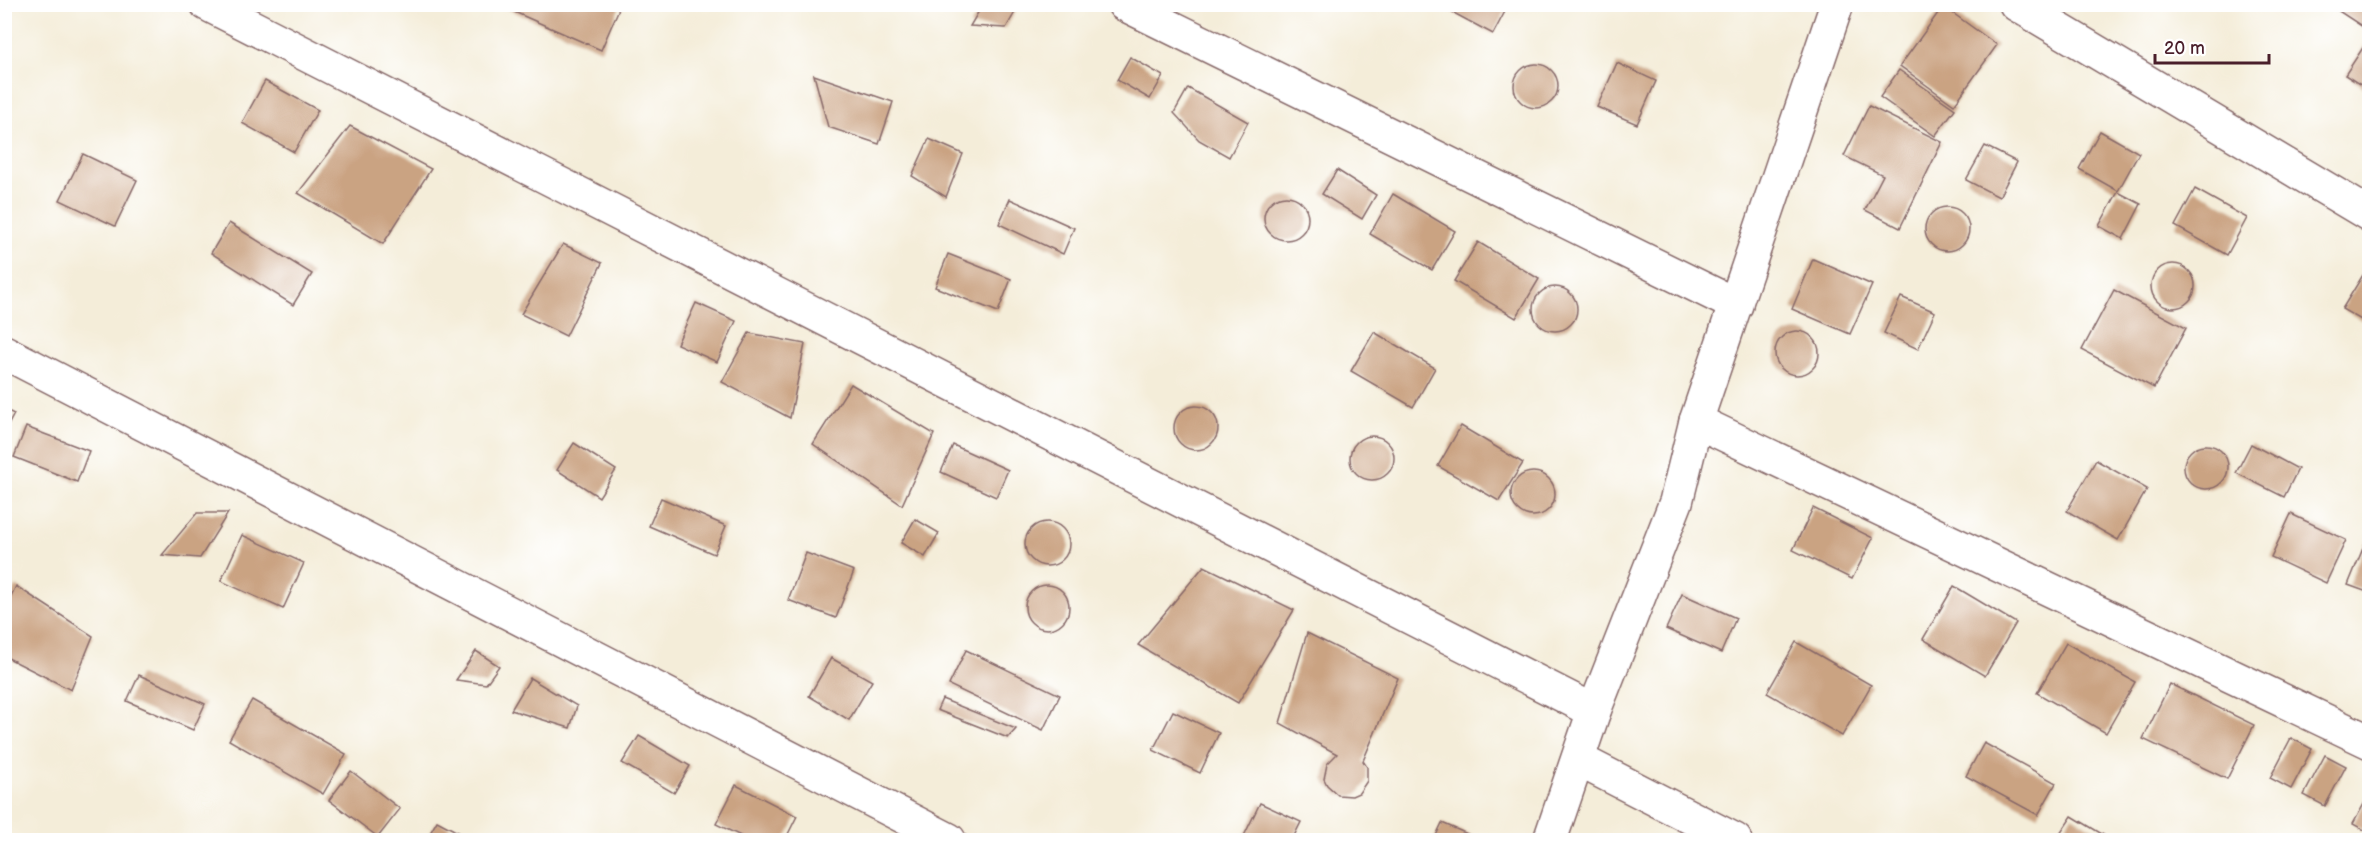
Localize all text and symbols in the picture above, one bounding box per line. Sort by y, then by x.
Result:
scale bar [2155,27,2269,65]
text: 20 m [2164,38,2205,59]

